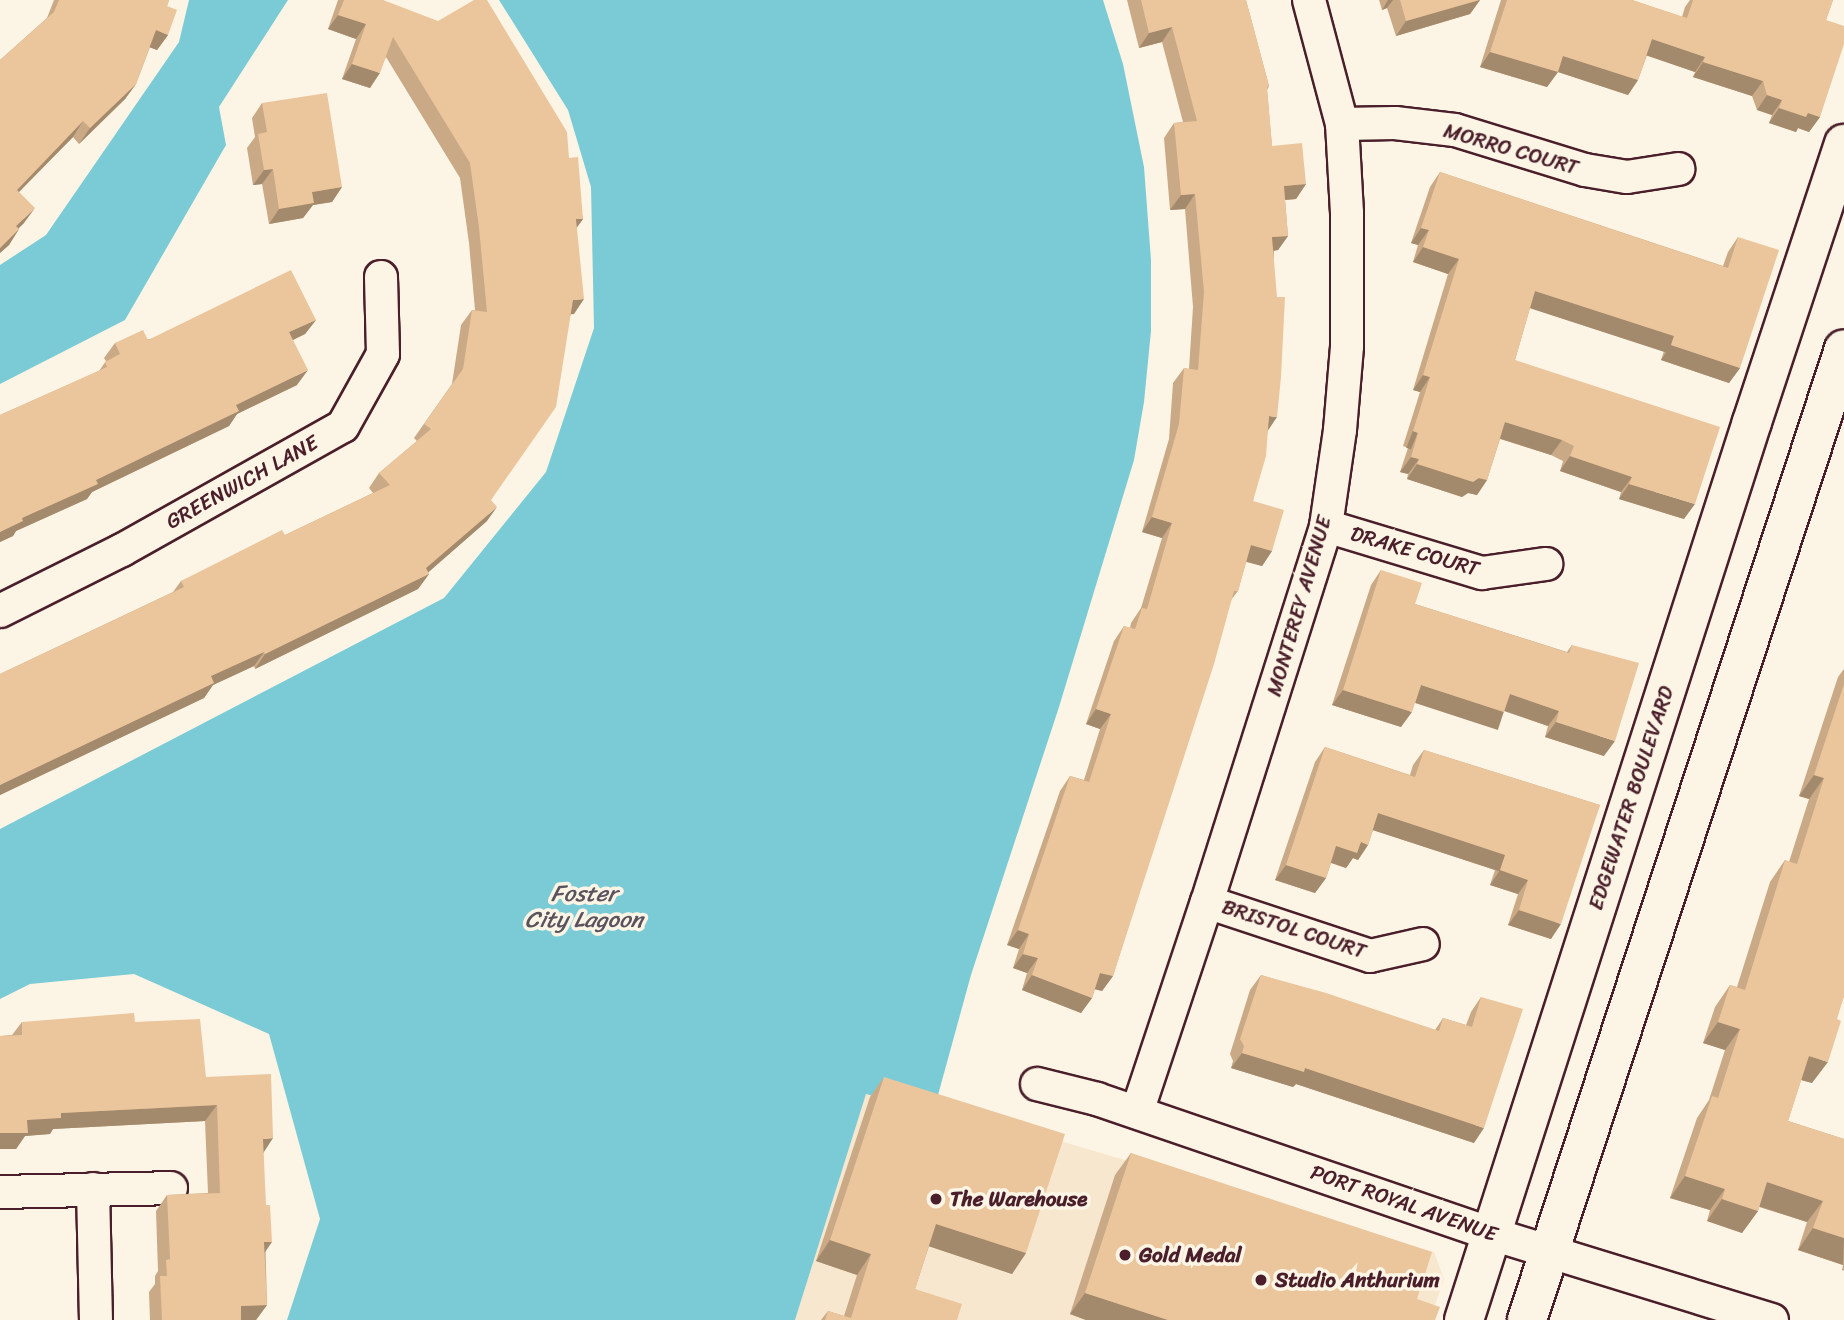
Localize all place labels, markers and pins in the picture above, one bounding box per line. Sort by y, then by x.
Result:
place label: The Warehouse [950,1186,1087,1212]
marker: The Warehouse [928,1191,944,1207]
place label: Gold Medal [1139,1242,1241,1268]
marker: Gold Medal [1117,1247,1133,1263]
place label: Studio Anthurium [1275,1267,1440,1293]
marker: Studio Anthurium [1253,1272,1269,1288]

